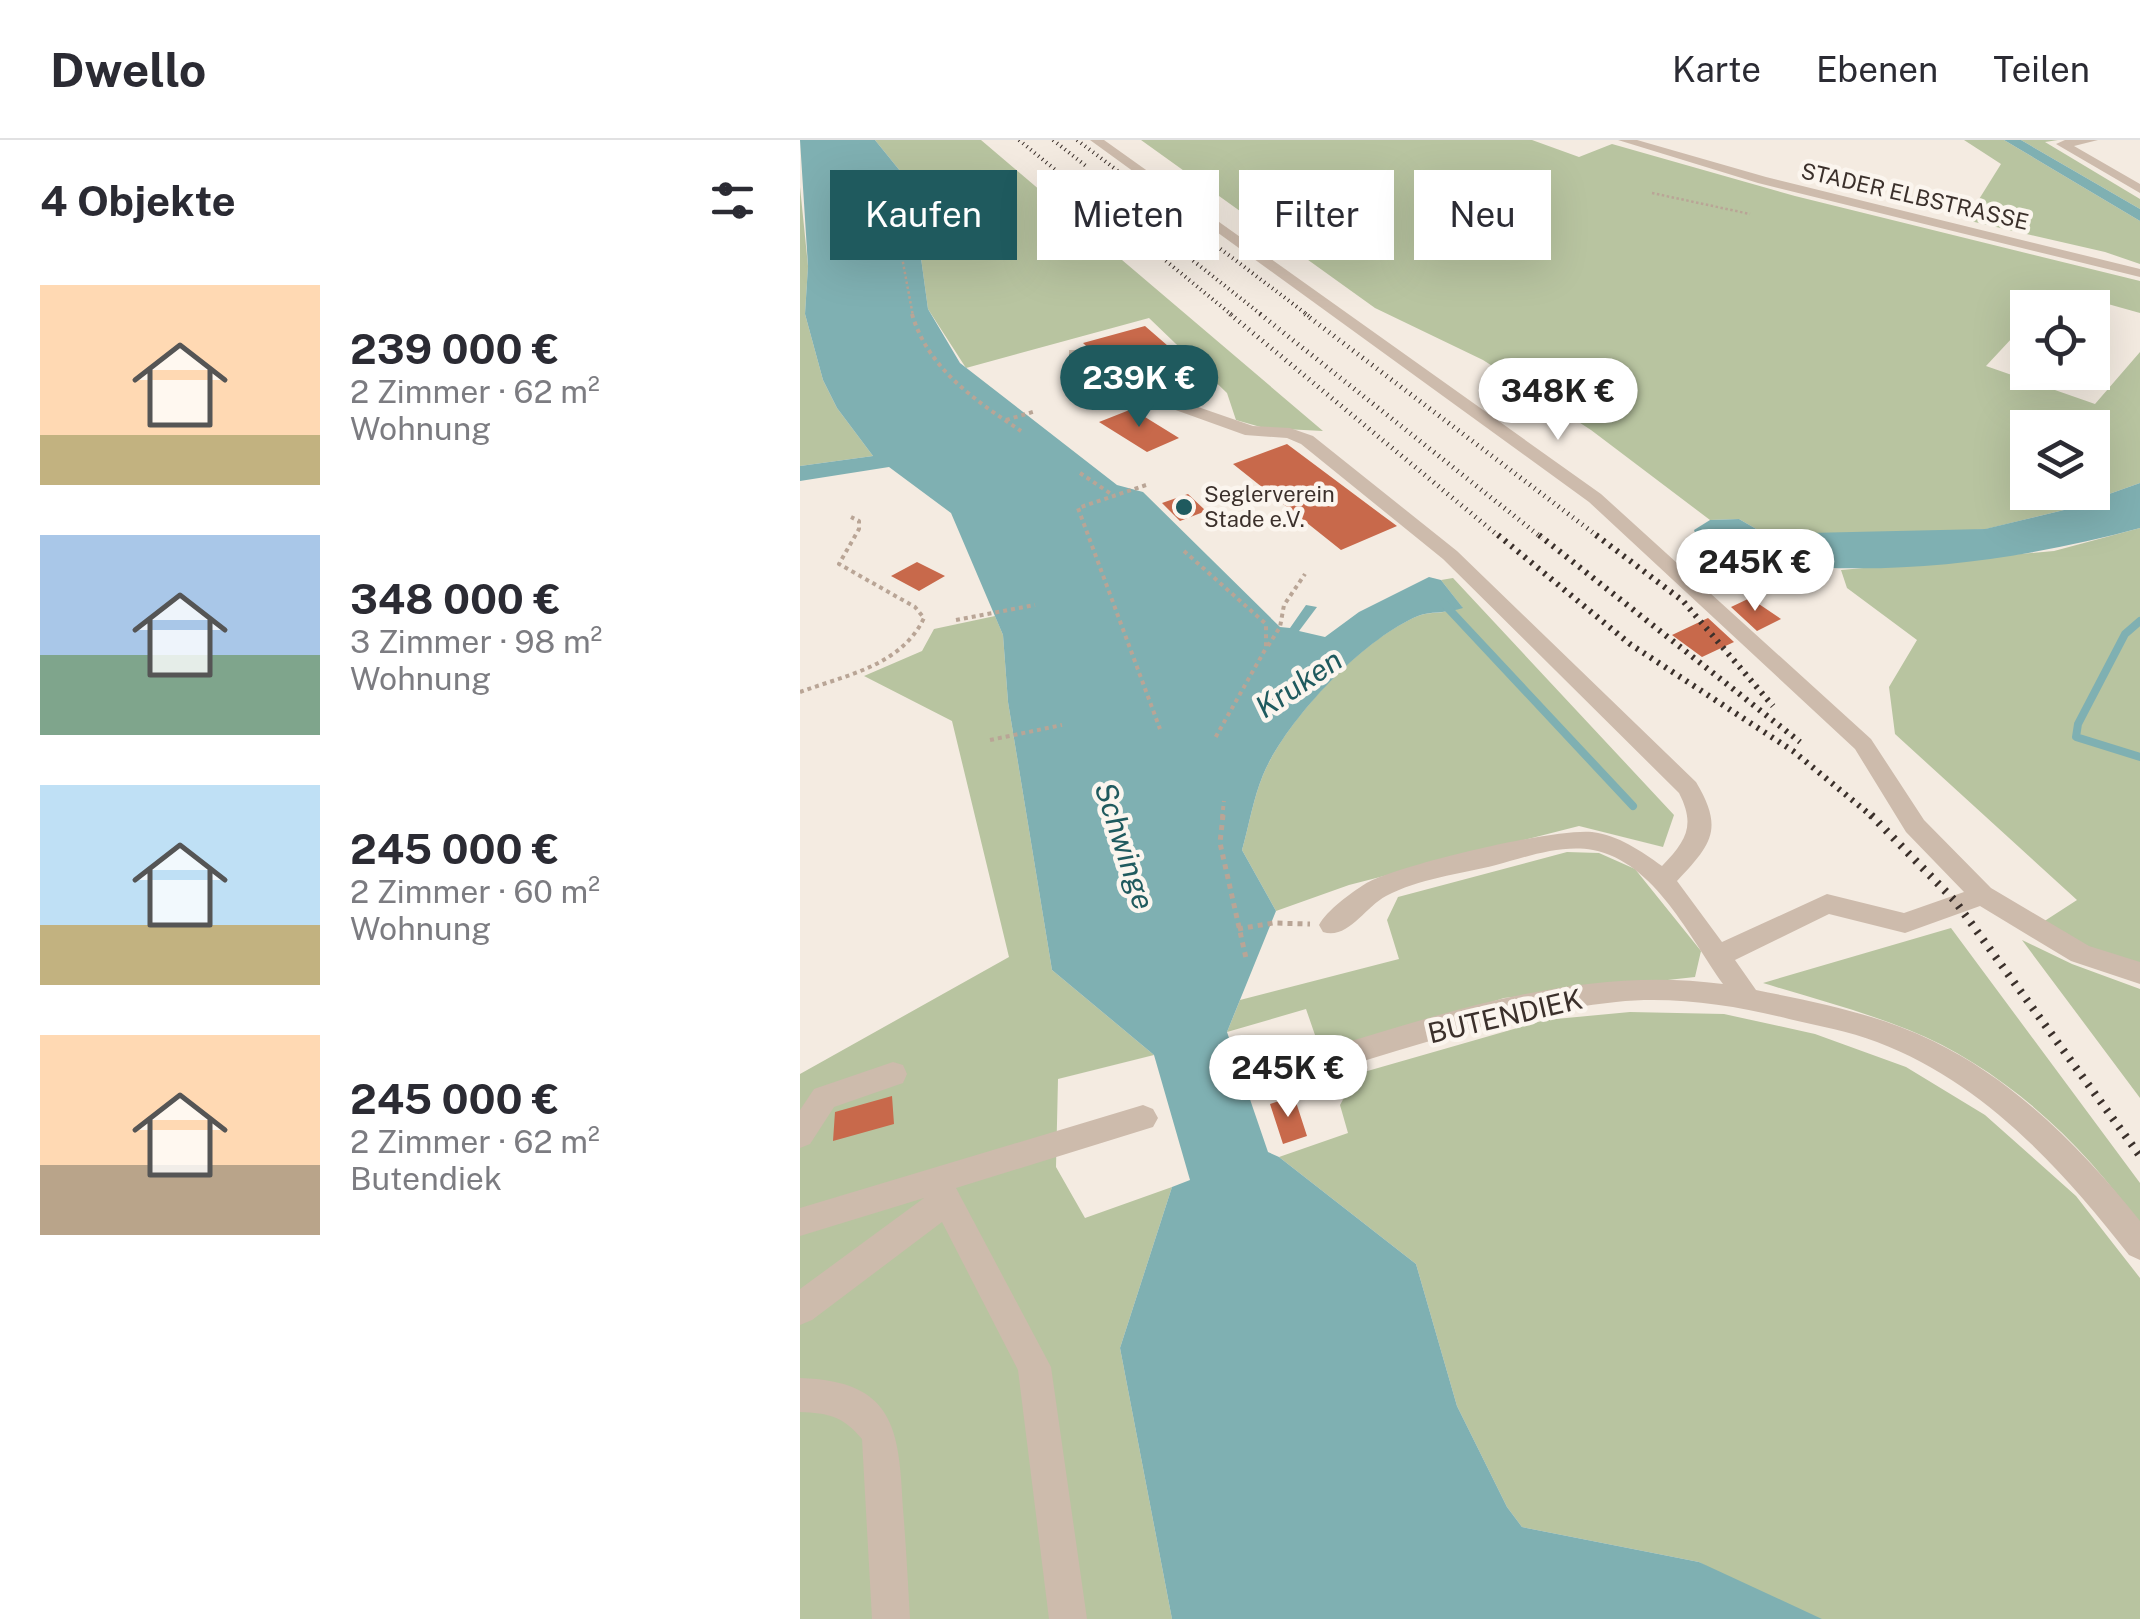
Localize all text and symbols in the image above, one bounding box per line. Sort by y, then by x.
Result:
text: Dwello [50,41,206,98]
text: Karte [1672,49,1761,90]
text: Ebenen [1816,49,1938,90]
text: Teilen [1993,49,2090,90]
street label: STADER ELBSTRASSE [1799,157,2031,235]
chip: Kaufen [830,170,1017,260]
chip: Mieten [1037,170,1219,260]
chip: Filter [1239,170,1394,260]
chip: Neu [1414,170,1551,260]
icon: filters [705,173,760,228]
text: 4 Objekte [40,176,236,225]
map controls [2010,290,2110,510]
button: locate [2010,290,2110,390]
text: 239 000 € [350,324,559,373]
icon: home [120,325,240,445]
pin: 239K € [1058,345,1220,430]
pin: 348K € [1477,358,1639,443]
text: 239K € [1082,359,1196,396]
text: 348K € [1501,372,1615,409]
text: 2 Zimmer · 62 m² [350,373,600,410]
text: Wohnung [350,410,491,447]
button: layers [2010,410,2110,510]
place label: Seglerverein Stade e.V. [1204,481,1335,532]
marker: Seglerverein Stade e.V. [1173,496,1195,518]
pin: 245K € [1674,529,1836,614]
text: 245K € [1698,543,1812,580]
text: 348 000 € [350,574,561,623]
icon: home [120,575,240,695]
text: 3 Zimmer · 98 m² [350,623,602,660]
water label: Kruken [1248,641,1349,725]
text: Wohnung [350,660,491,697]
water label: Schwinge [1087,777,1162,914]
text: 245 000 € [350,824,559,873]
icon: home [120,825,240,945]
text: 2 Zimmer · 60 m² [350,873,600,910]
text: Wohnung [350,910,491,947]
street label: BUTENDIEK [1424,982,1585,1049]
pin: 245K € [1207,1035,1369,1120]
text: 245K € [1231,1049,1345,1086]
text: 245 000 € [350,1074,559,1123]
icon: home [120,1075,240,1195]
text: 2 Zimmer · 62 m² [350,1123,600,1160]
text: Butendiek [350,1160,502,1197]

